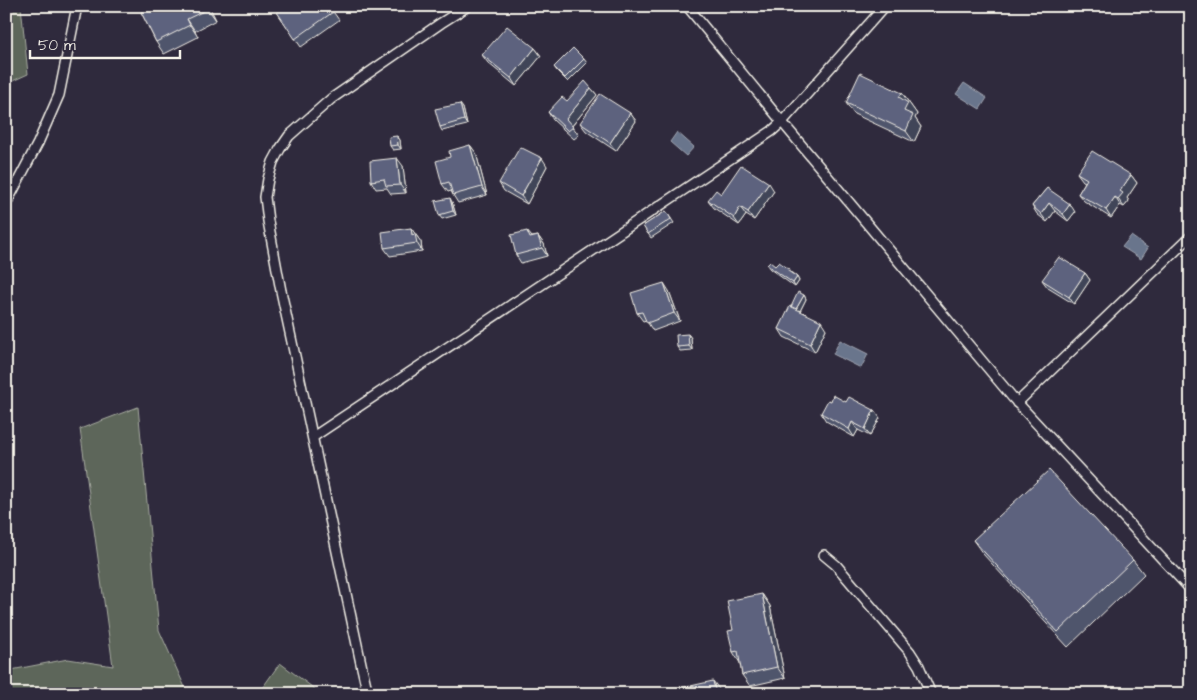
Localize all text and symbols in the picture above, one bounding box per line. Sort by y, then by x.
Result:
scale bar [30,28,180,60]
text: 50 m [38,35,76,56]

